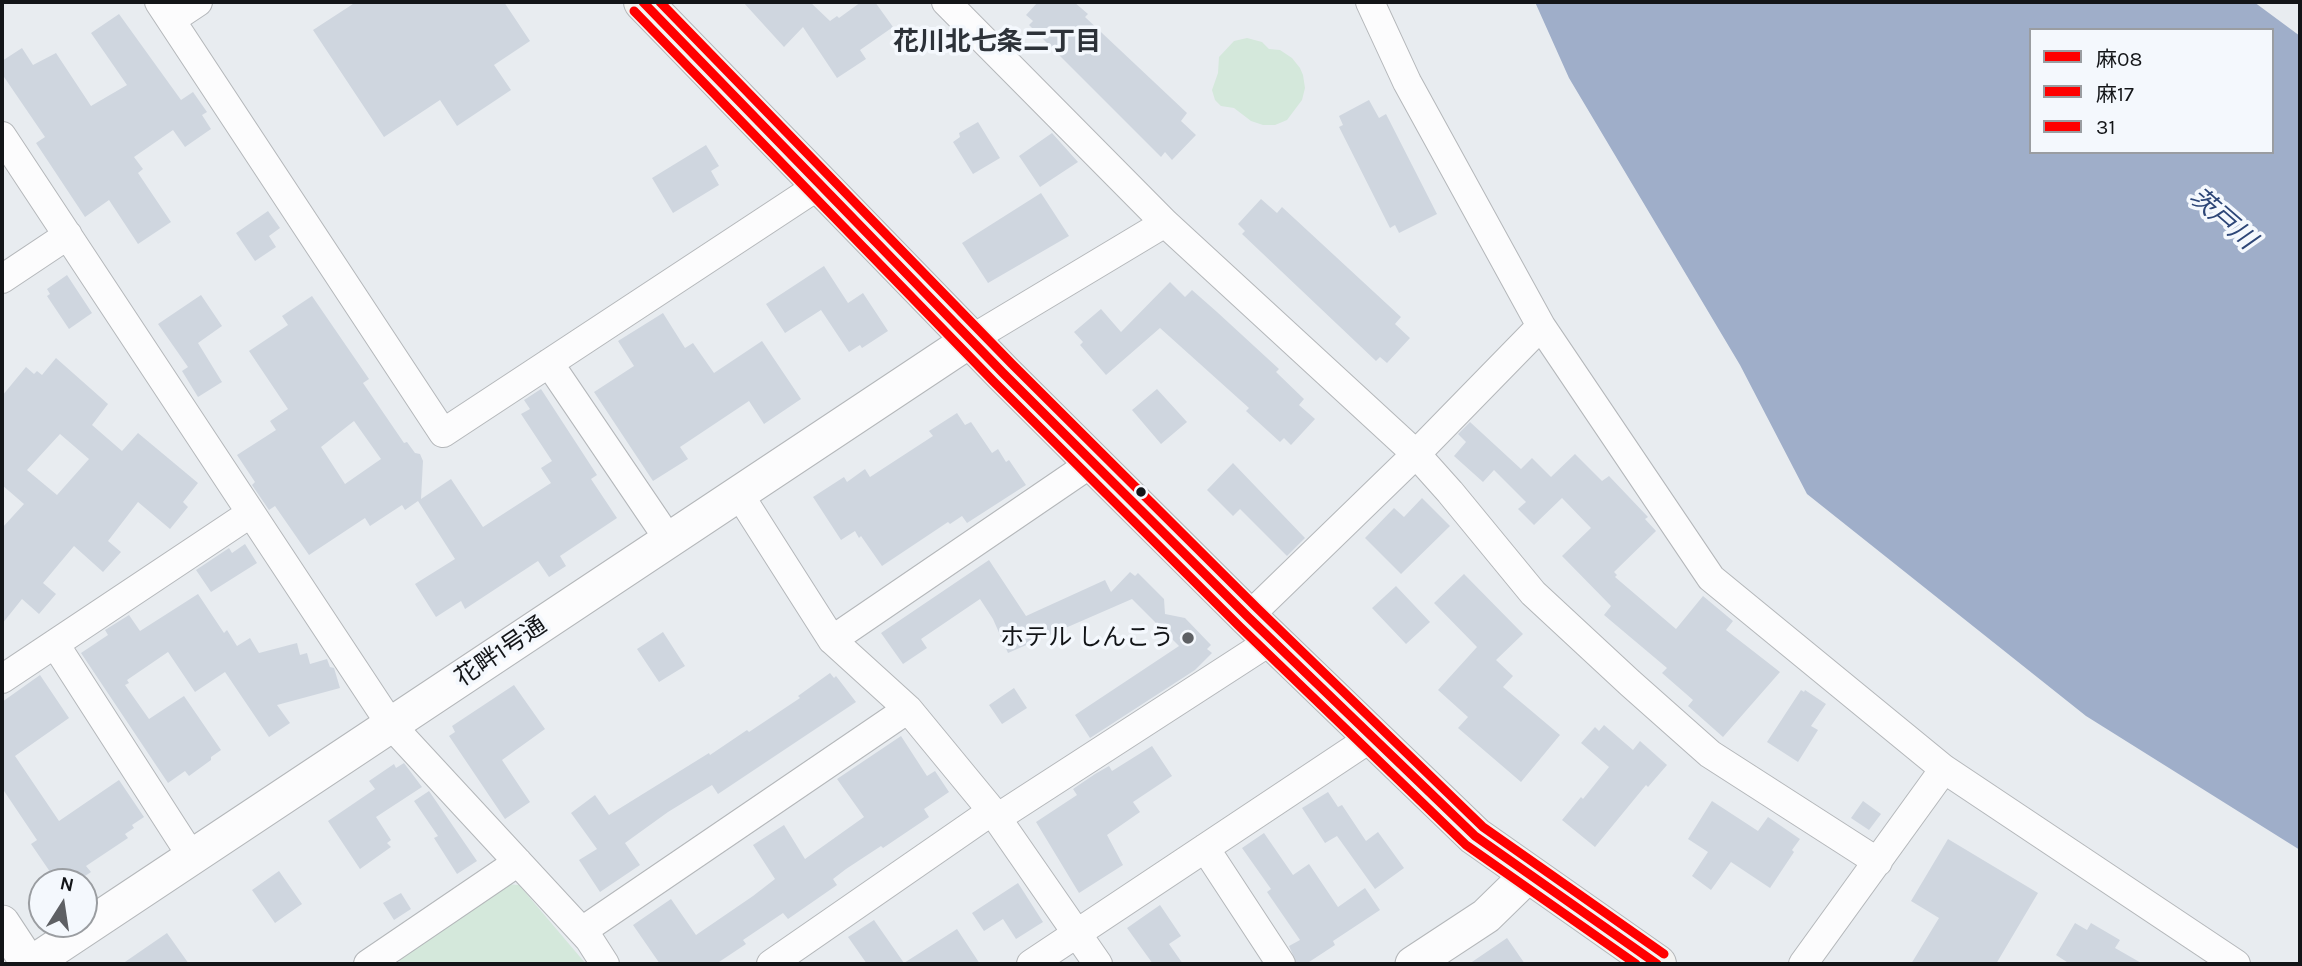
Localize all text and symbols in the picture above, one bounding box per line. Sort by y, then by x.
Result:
district label: 花川北七条二丁目 [893,27,1101,59]
legend [2029,28,2274,154]
text: 麻08 [2096,47,2142,71]
text: 麻17 [2096,82,2134,106]
text: 31 [2096,115,2115,139]
water label: 茨戸川 [2182,182,2262,256]
unlabelled marker [1134,485,1148,499]
street label: 花畔1号通 [450,611,552,693]
place label: ホテル しんこう [1000,624,1174,652]
marker: ホテル しんこう [1180,630,1196,646]
north arrow [28,868,98,938]
text: N [58,872,76,897]

